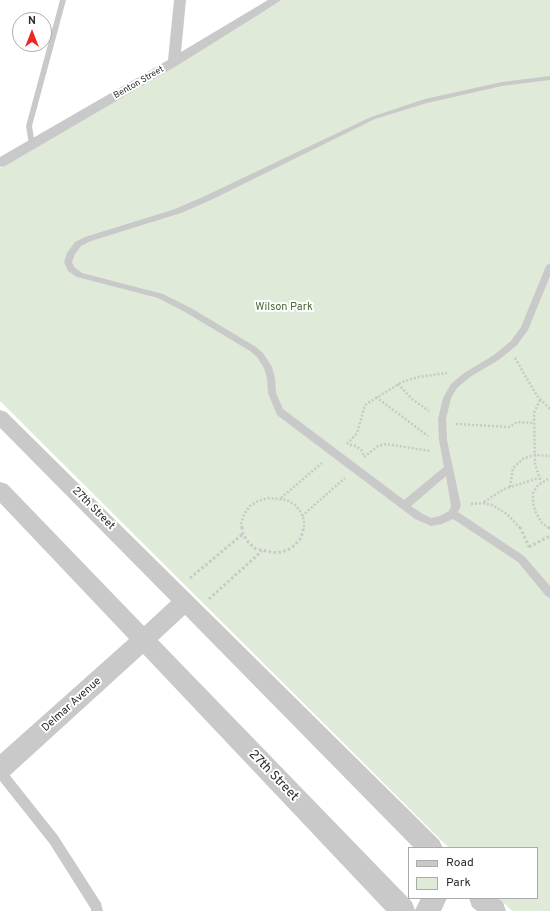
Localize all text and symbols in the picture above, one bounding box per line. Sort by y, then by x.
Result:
north arrow [12,12,52,52]
text: N [28,14,36,28]
street label: Benton Street [112,64,166,102]
park label: Wilson Park [255,301,313,315]
street label: 27th Street [69,485,117,533]
street label: Delmar Avenue [40,675,104,735]
street label: 27th Street [245,747,301,805]
legend [408,847,538,899]
text: Road [446,855,474,871]
text: Park [446,875,471,891]

